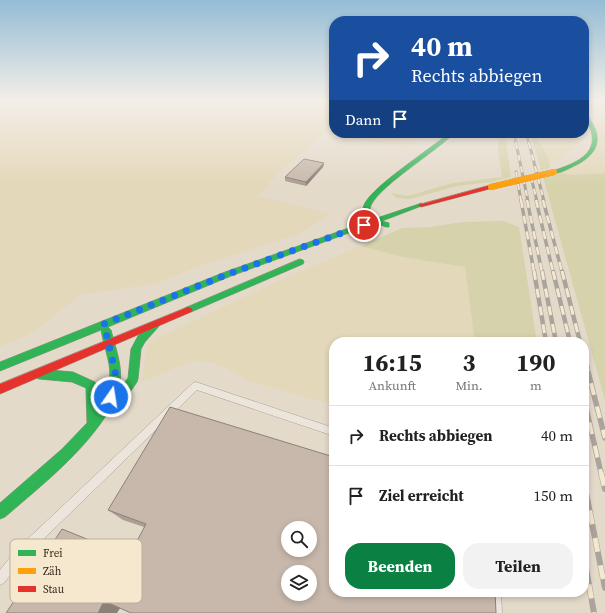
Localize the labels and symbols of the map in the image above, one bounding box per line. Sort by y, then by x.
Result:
pin [347,208,381,242]
position arrow [90,376,132,418]
legend [10,539,142,603]
text: Frei [43,546,63,561]
text: Zäh [43,564,62,579]
text: Stau [43,582,65,597]

